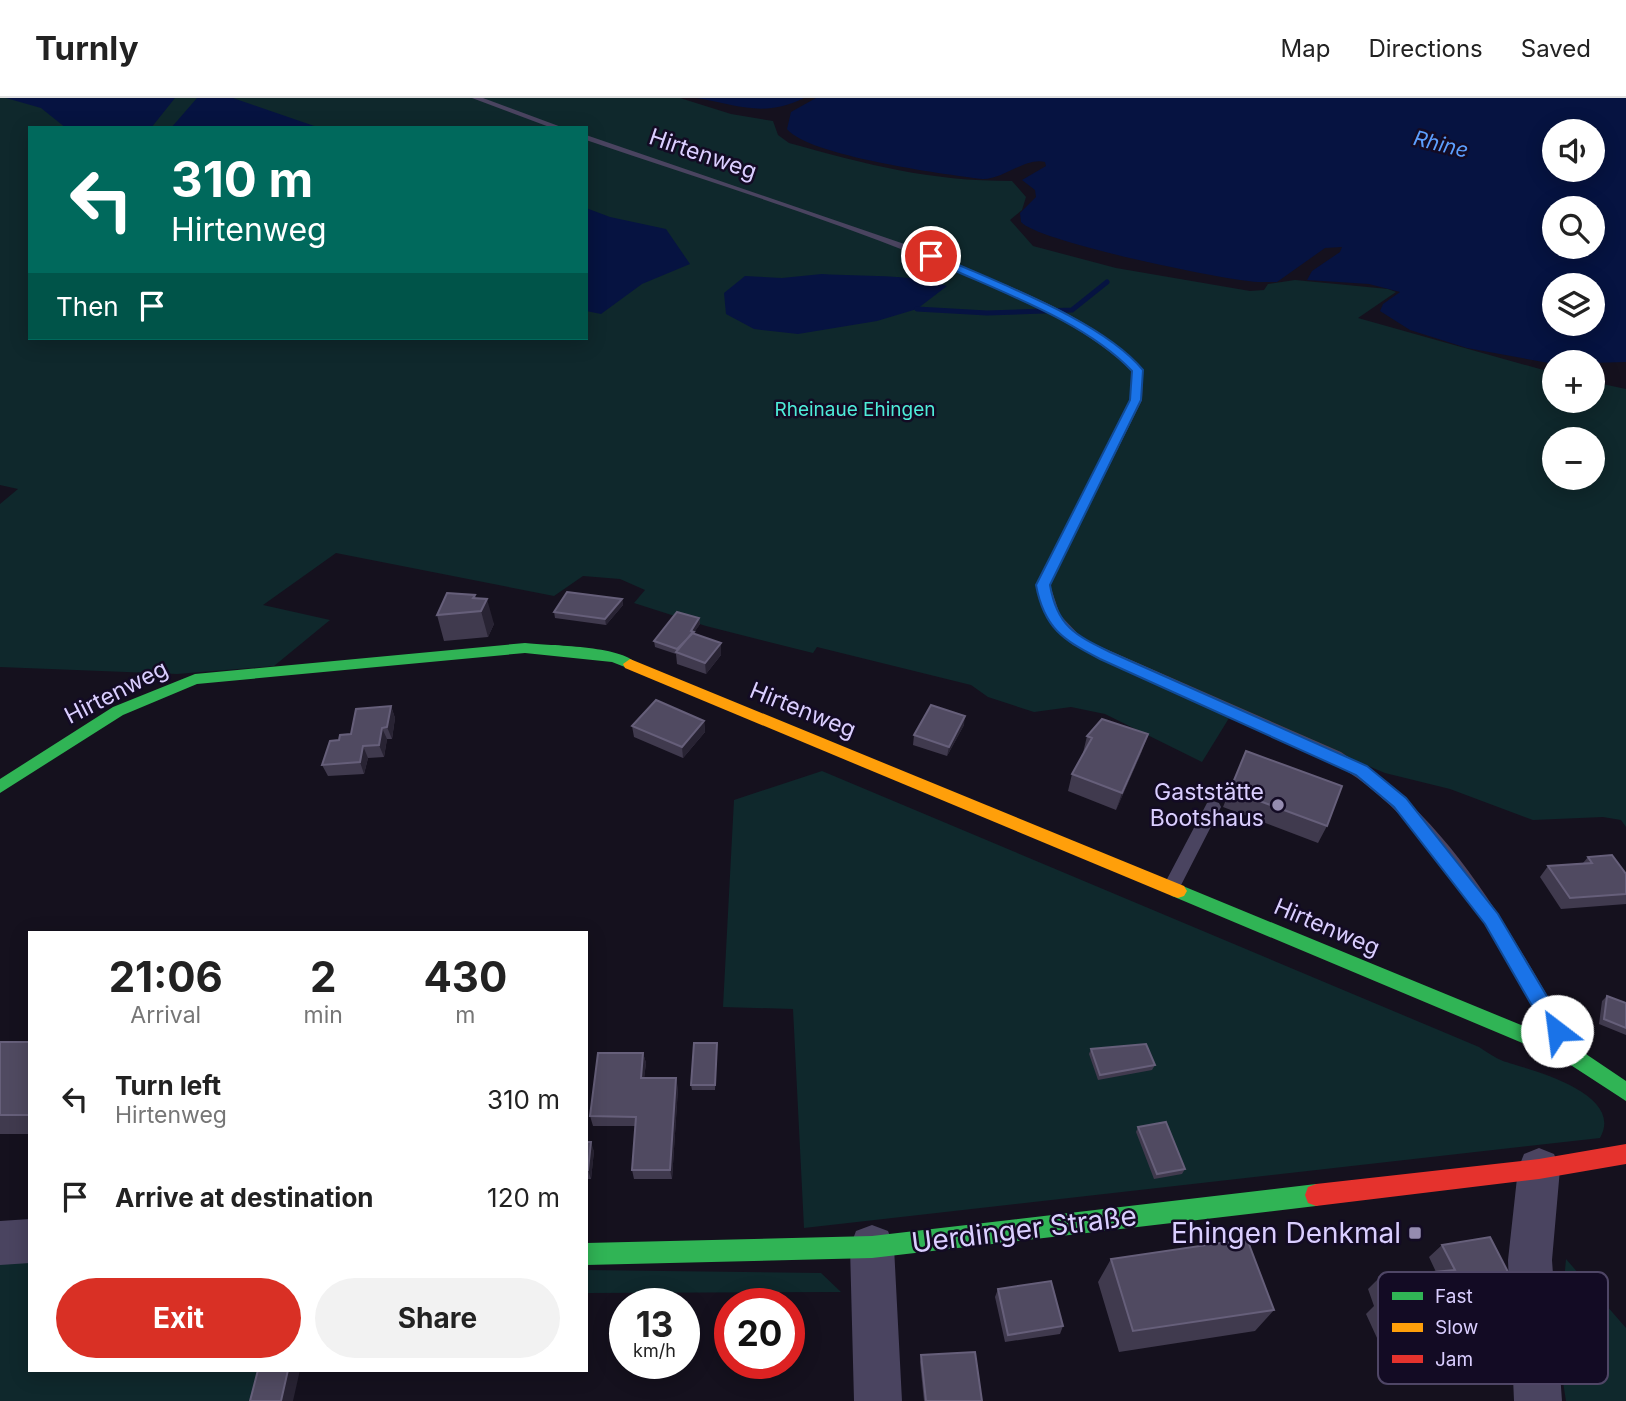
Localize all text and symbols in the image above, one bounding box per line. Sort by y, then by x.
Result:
text: Turnly [35,28,139,68]
text: Map [1281,34,1330,63]
text: Directions [1368,34,1483,63]
text: Saved [1521,34,1591,63]
map controls [1542,119,1605,490]
button: sound [1542,119,1605,182]
street label: Hirtenweg [646,123,760,185]
water label: Rhine [1411,125,1471,163]
text: 310 m [171,150,313,209]
icon: left [56,154,147,245]
button: search [1542,196,1605,259]
text: Hirtenweg [171,210,327,249]
pin [901,226,961,286]
icon: arrive [912,237,950,275]
button: layers [1542,273,1605,336]
icon: arrive [133,287,171,325]
text: Then [56,291,119,322]
button: + [1542,350,1605,413]
park label: Rheinaue Ehingen [774,398,936,421]
button: − [1542,427,1605,490]
street label: Hirtenweg [60,654,172,730]
street label: Hirtenweg [746,676,860,744]
place label: Gaststätte Bootshaus [1150,778,1264,832]
marker: Gaststätte Bootshaus [1270,797,1286,813]
street label: Hirtenweg [1270,892,1384,962]
text: 21:06 [109,951,223,1002]
text: 2 [310,951,336,1002]
text: 430 [423,951,507,1002]
position arrow [1520,994,1594,1068]
text: Arrival [130,1001,201,1029]
text: min [304,1001,343,1029]
text: m [455,1001,475,1029]
text: Turn left [115,1070,221,1101]
icon: left [56,1080,94,1118]
text: 310 m [487,1084,560,1115]
text: Hirtenweg [115,1101,227,1129]
icon: arrive [56,1178,94,1216]
text: Arrive at destination [115,1182,374,1213]
text: 120 m [487,1182,560,1213]
street label: Uerdinger Straße [909,1198,1139,1260]
place label: Ehingen Denkmal [1171,1216,1401,1250]
marker: Ehingen Denkmal [1407,1225,1423,1241]
legend [1378,1272,1608,1384]
button: Exit [56,1278,301,1358]
button: Share [315,1278,560,1358]
text: Fast [1435,1285,1473,1308]
speed limit sign: 20 [714,1288,805,1379]
text: 13 [636,1303,673,1345]
text: Slow [1435,1316,1478,1339]
text: km/h [633,1340,676,1361]
text: Jam [1435,1348,1473,1371]

